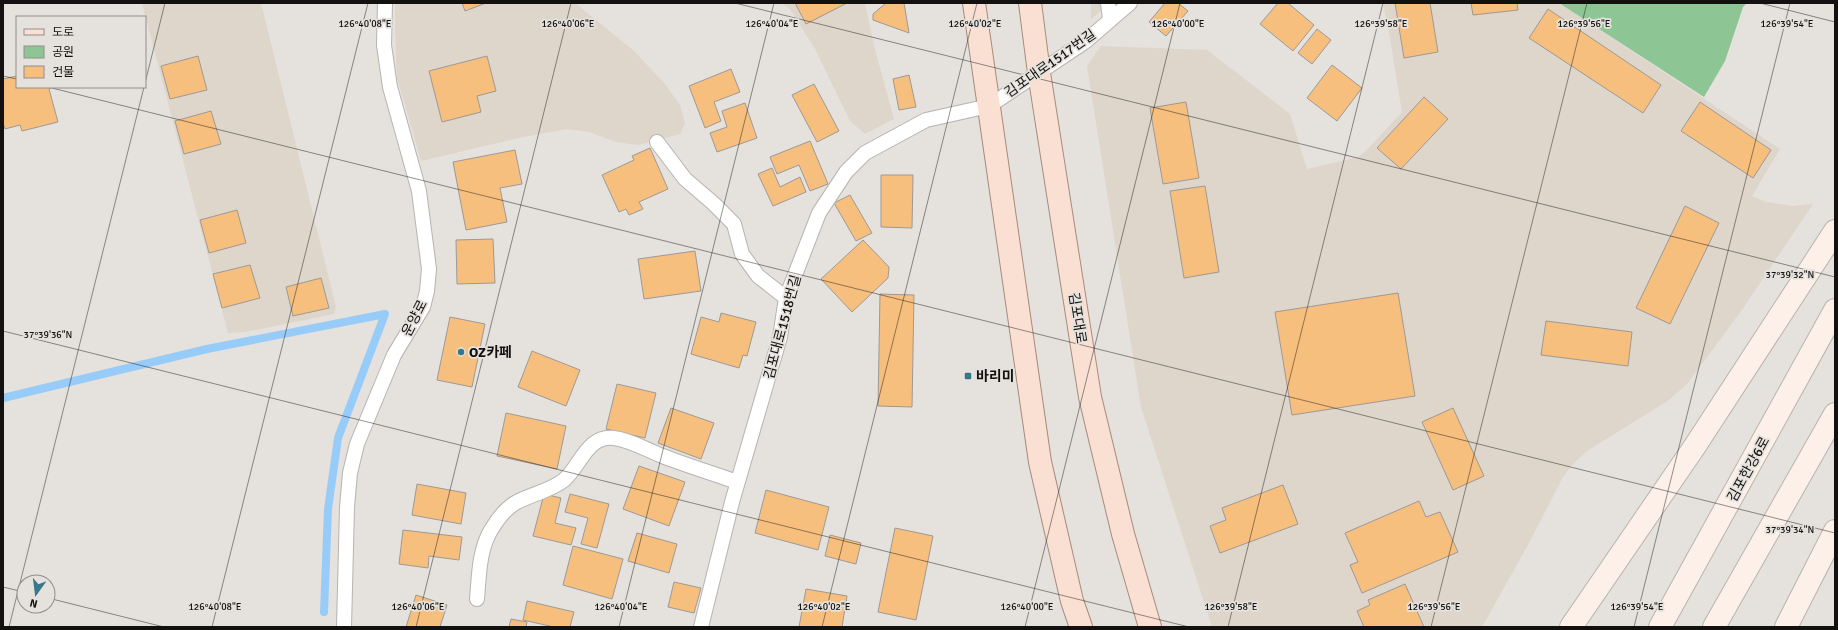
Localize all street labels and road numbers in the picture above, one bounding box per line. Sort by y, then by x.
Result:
street label: 김포대로1517번길 [1001,26,1099,101]
street label: 김포대로1518번길 [760,273,805,381]
street label: 김포대로 [1065,291,1090,345]
street label: 운양로 [398,297,431,339]
street label: 김포한강6로 [1724,434,1773,505]

